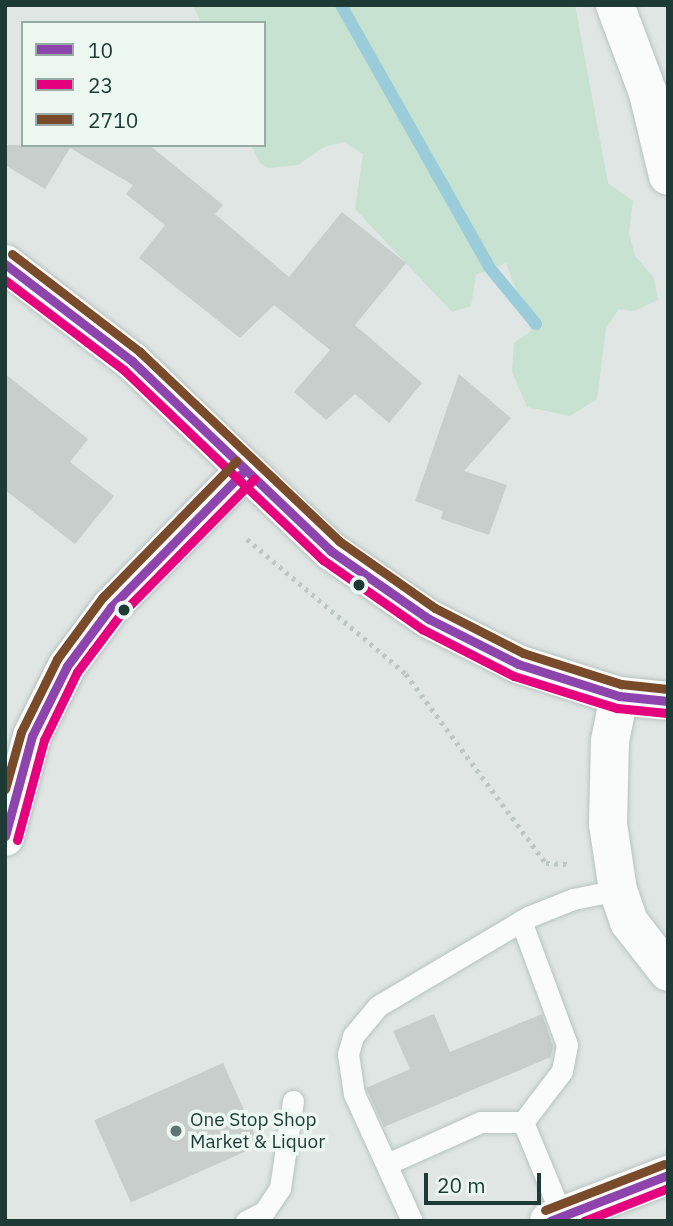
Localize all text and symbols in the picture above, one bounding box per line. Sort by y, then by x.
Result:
legend [21,21,266,147]
text: 10 [88,36,113,64]
text: 23 [88,71,113,99]
text: 2710 [88,106,138,134]
unlabelled marker [352,578,366,592]
unlabelled marker [117,603,131,617]
place label: One Stop Shop Market & Liquor [190,1109,325,1153]
marker: One Stop Shop Market & Liquor [168,1123,184,1139]
scale bar [428,1160,545,1204]
text: 20 m [437,1171,486,1199]

